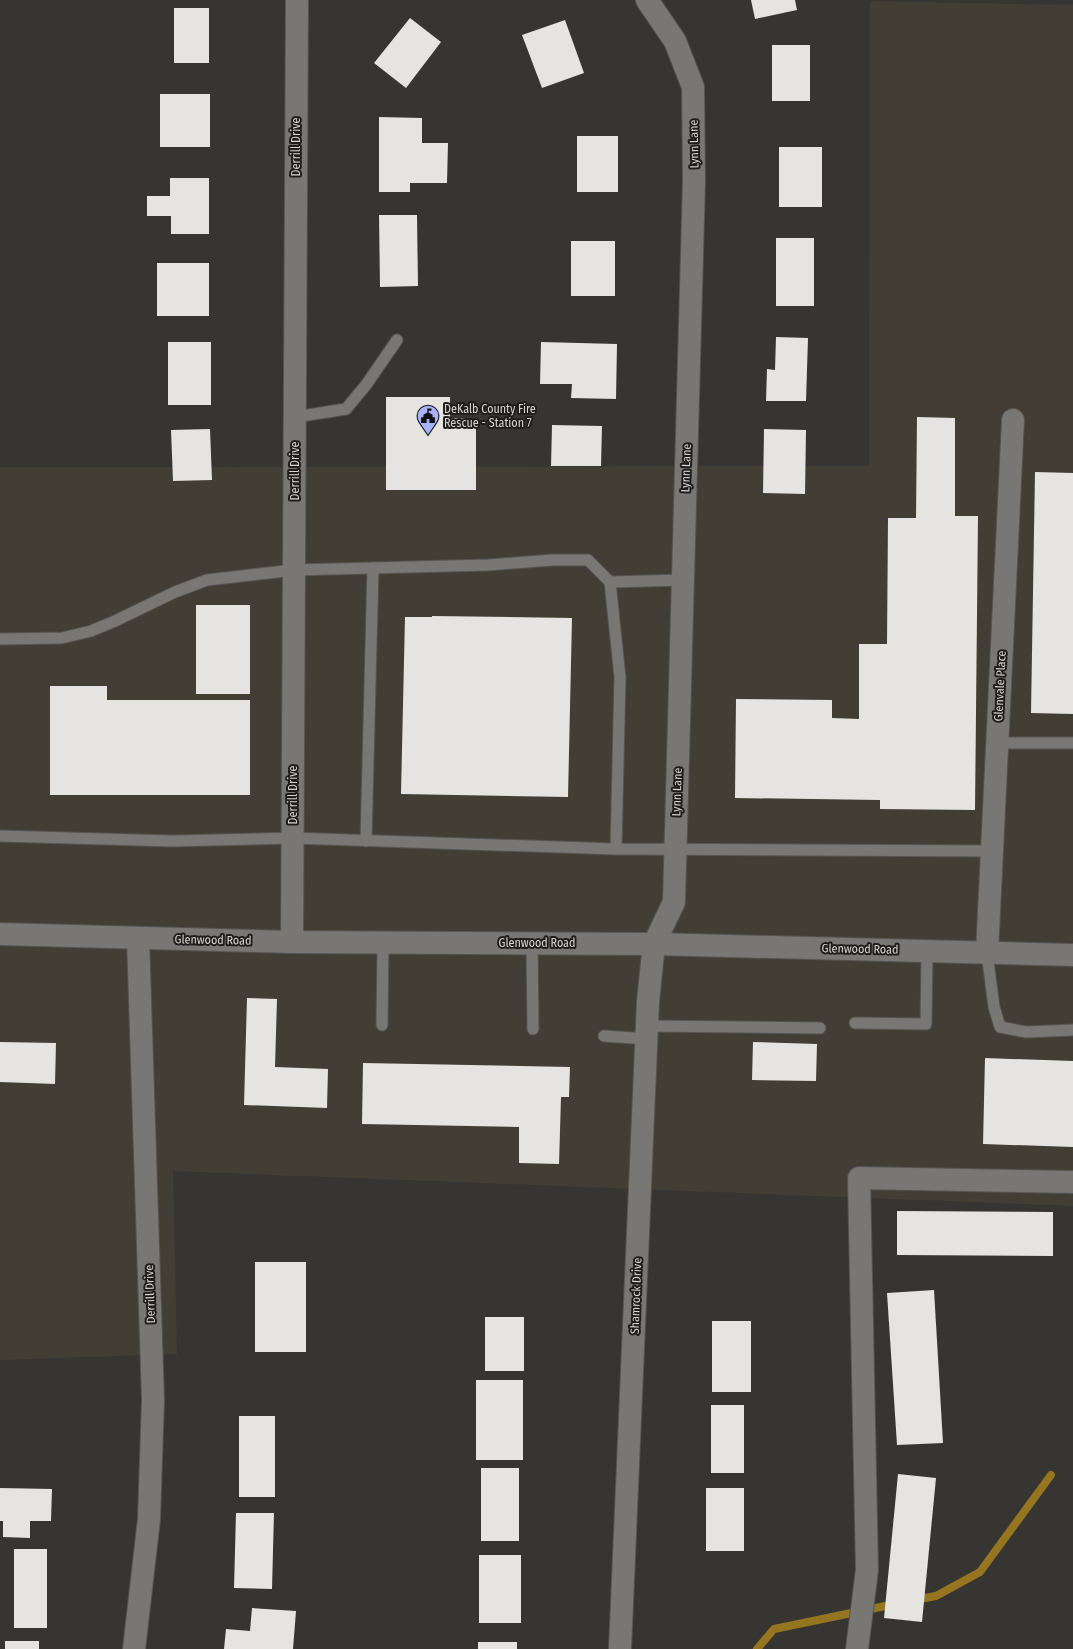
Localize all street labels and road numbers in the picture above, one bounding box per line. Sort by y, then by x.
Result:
street label: Derrill Drive [289,118,303,176]
street label: Lynn Lane [687,119,701,168]
street label: Derrill Drive [288,442,302,500]
street label: Lynn Lane [678,443,694,493]
street label: Glenvale Place [991,650,1009,722]
street label: Derrill Drive [286,766,300,824]
street label: Lynn Lane [669,767,685,817]
street label: Glenwood Road [174,932,252,948]
street label: Glenwood Road [499,936,575,950]
street label: Glenwood Road [821,941,899,957]
street label: Shamrock Drive [628,1257,644,1334]
street label: Derrill Drive [142,1264,158,1324]

